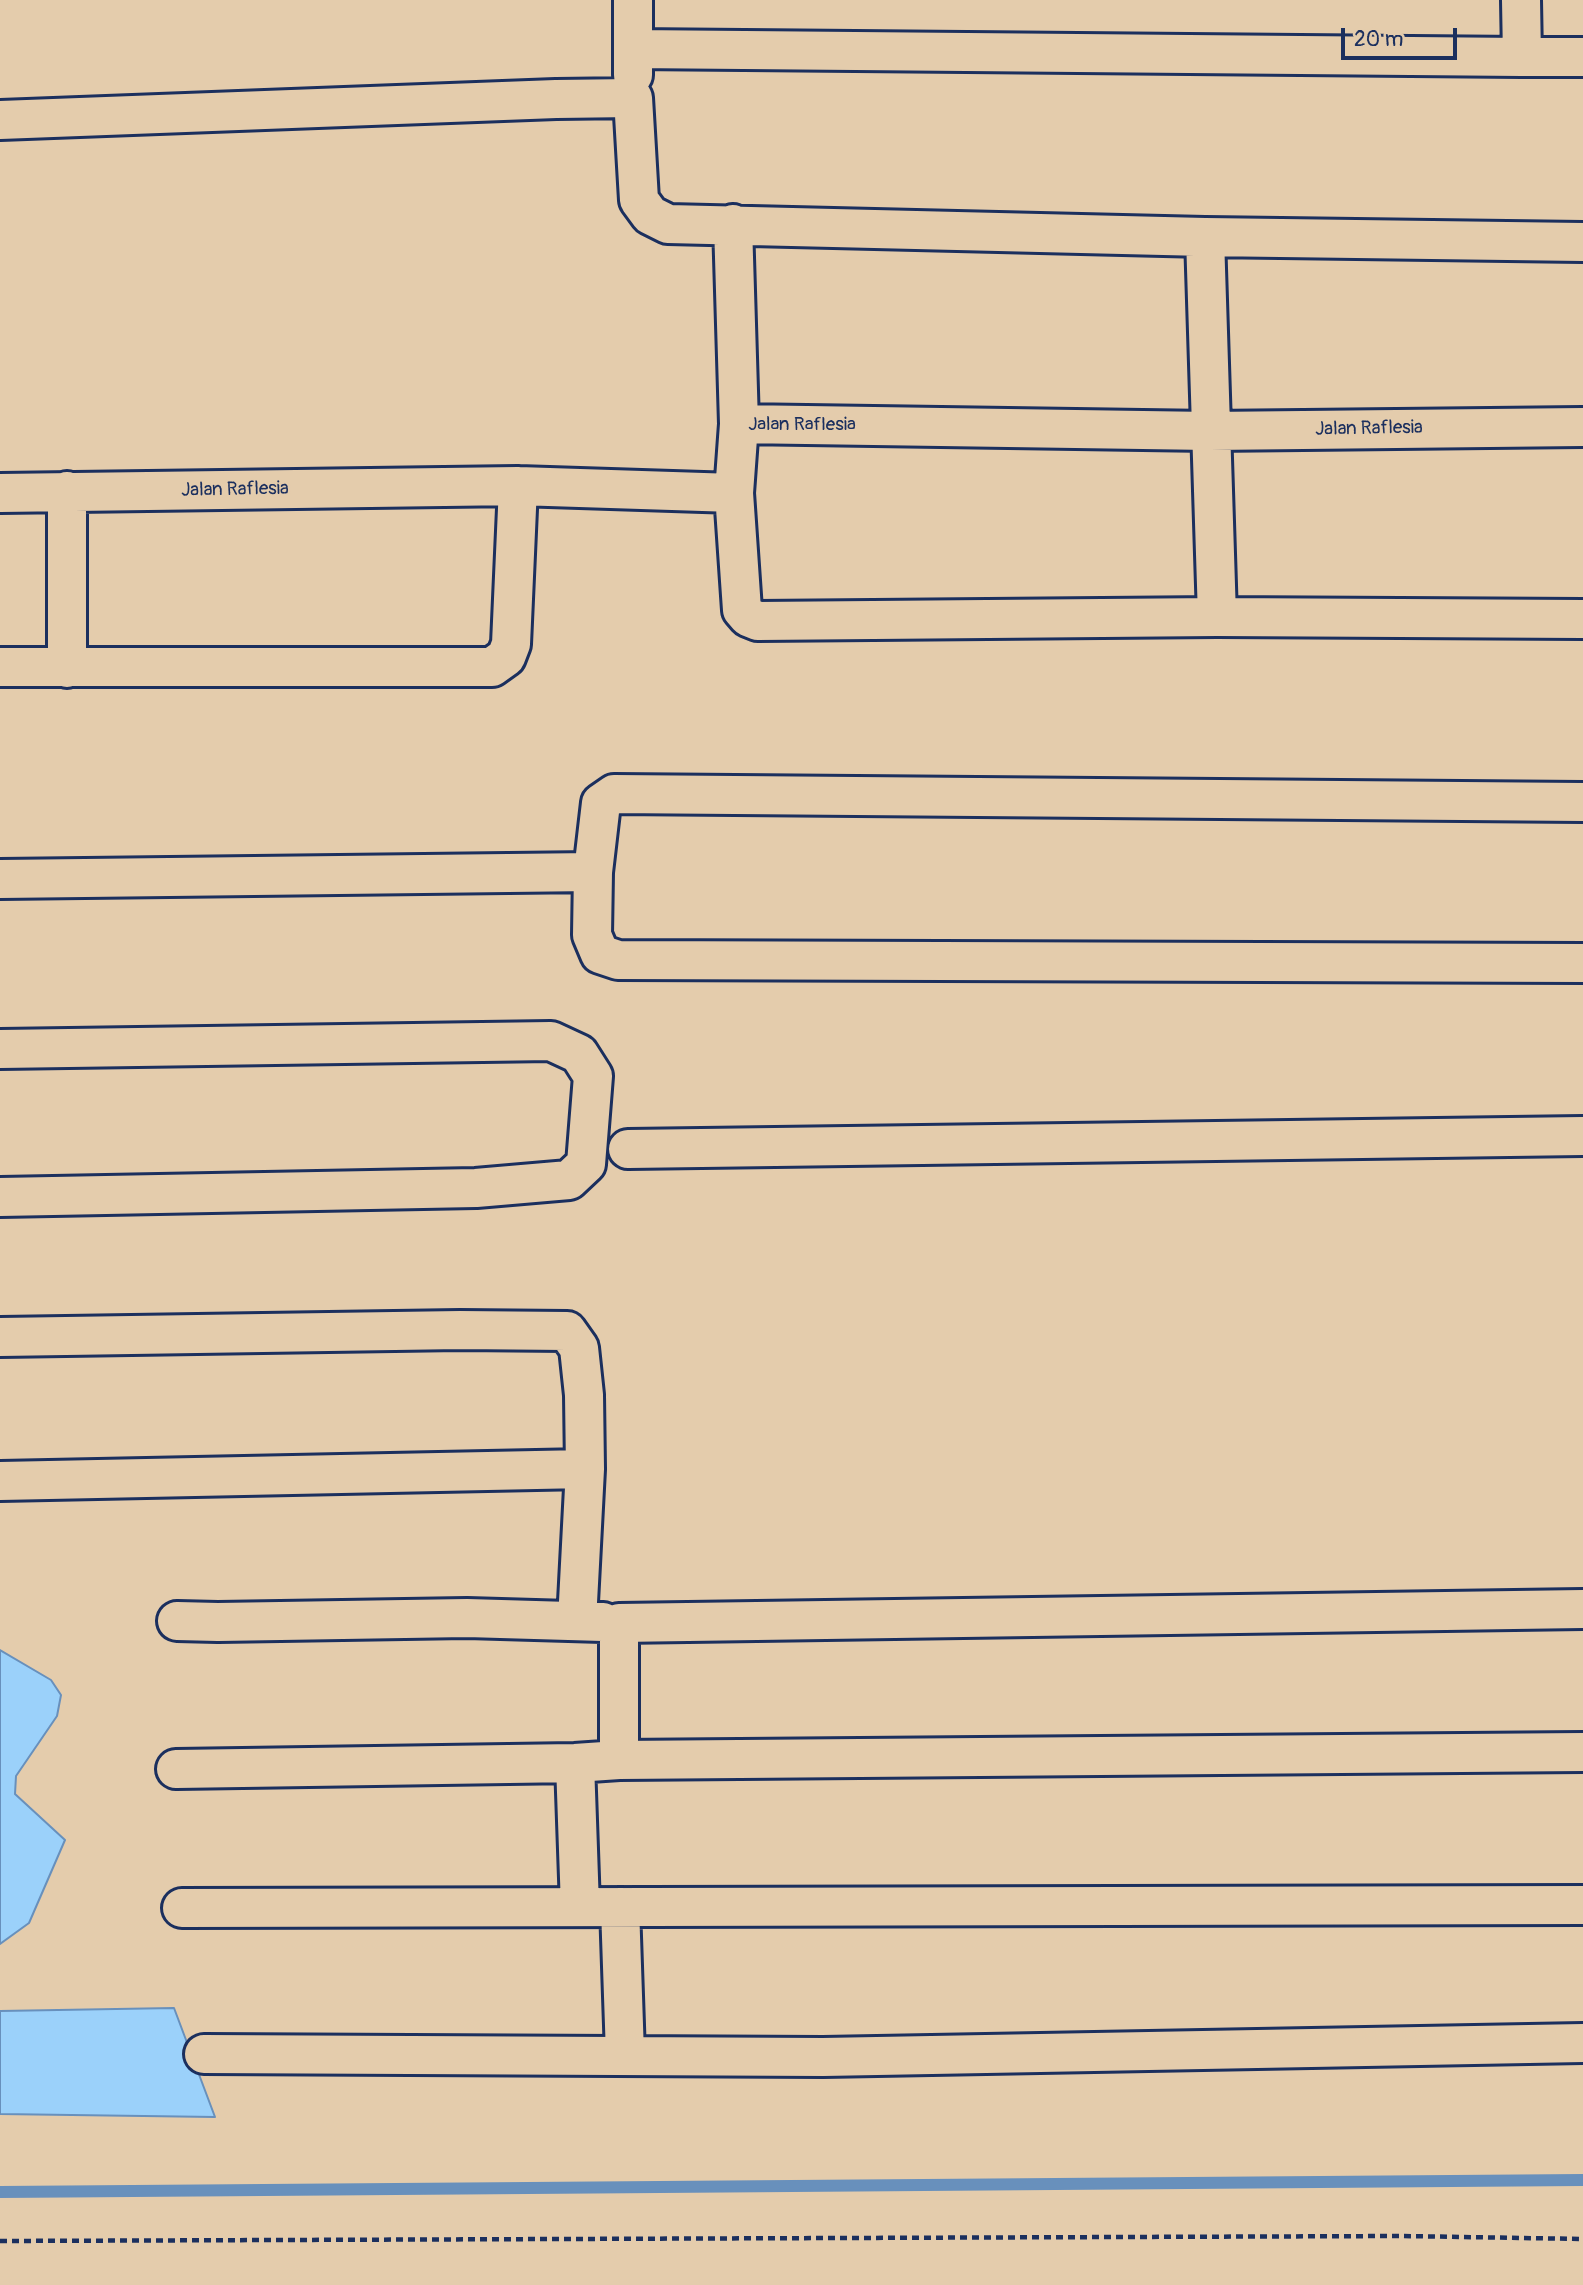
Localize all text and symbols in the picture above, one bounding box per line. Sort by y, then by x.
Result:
scale bar [1345,14,1460,58]
text: 20 m [1354,26,1403,53]
street label: Jalan Raflesia [748,414,856,436]
street label: Jalan Raflesia [1315,417,1423,441]
street label: Jalan Raflesia [181,478,289,502]

